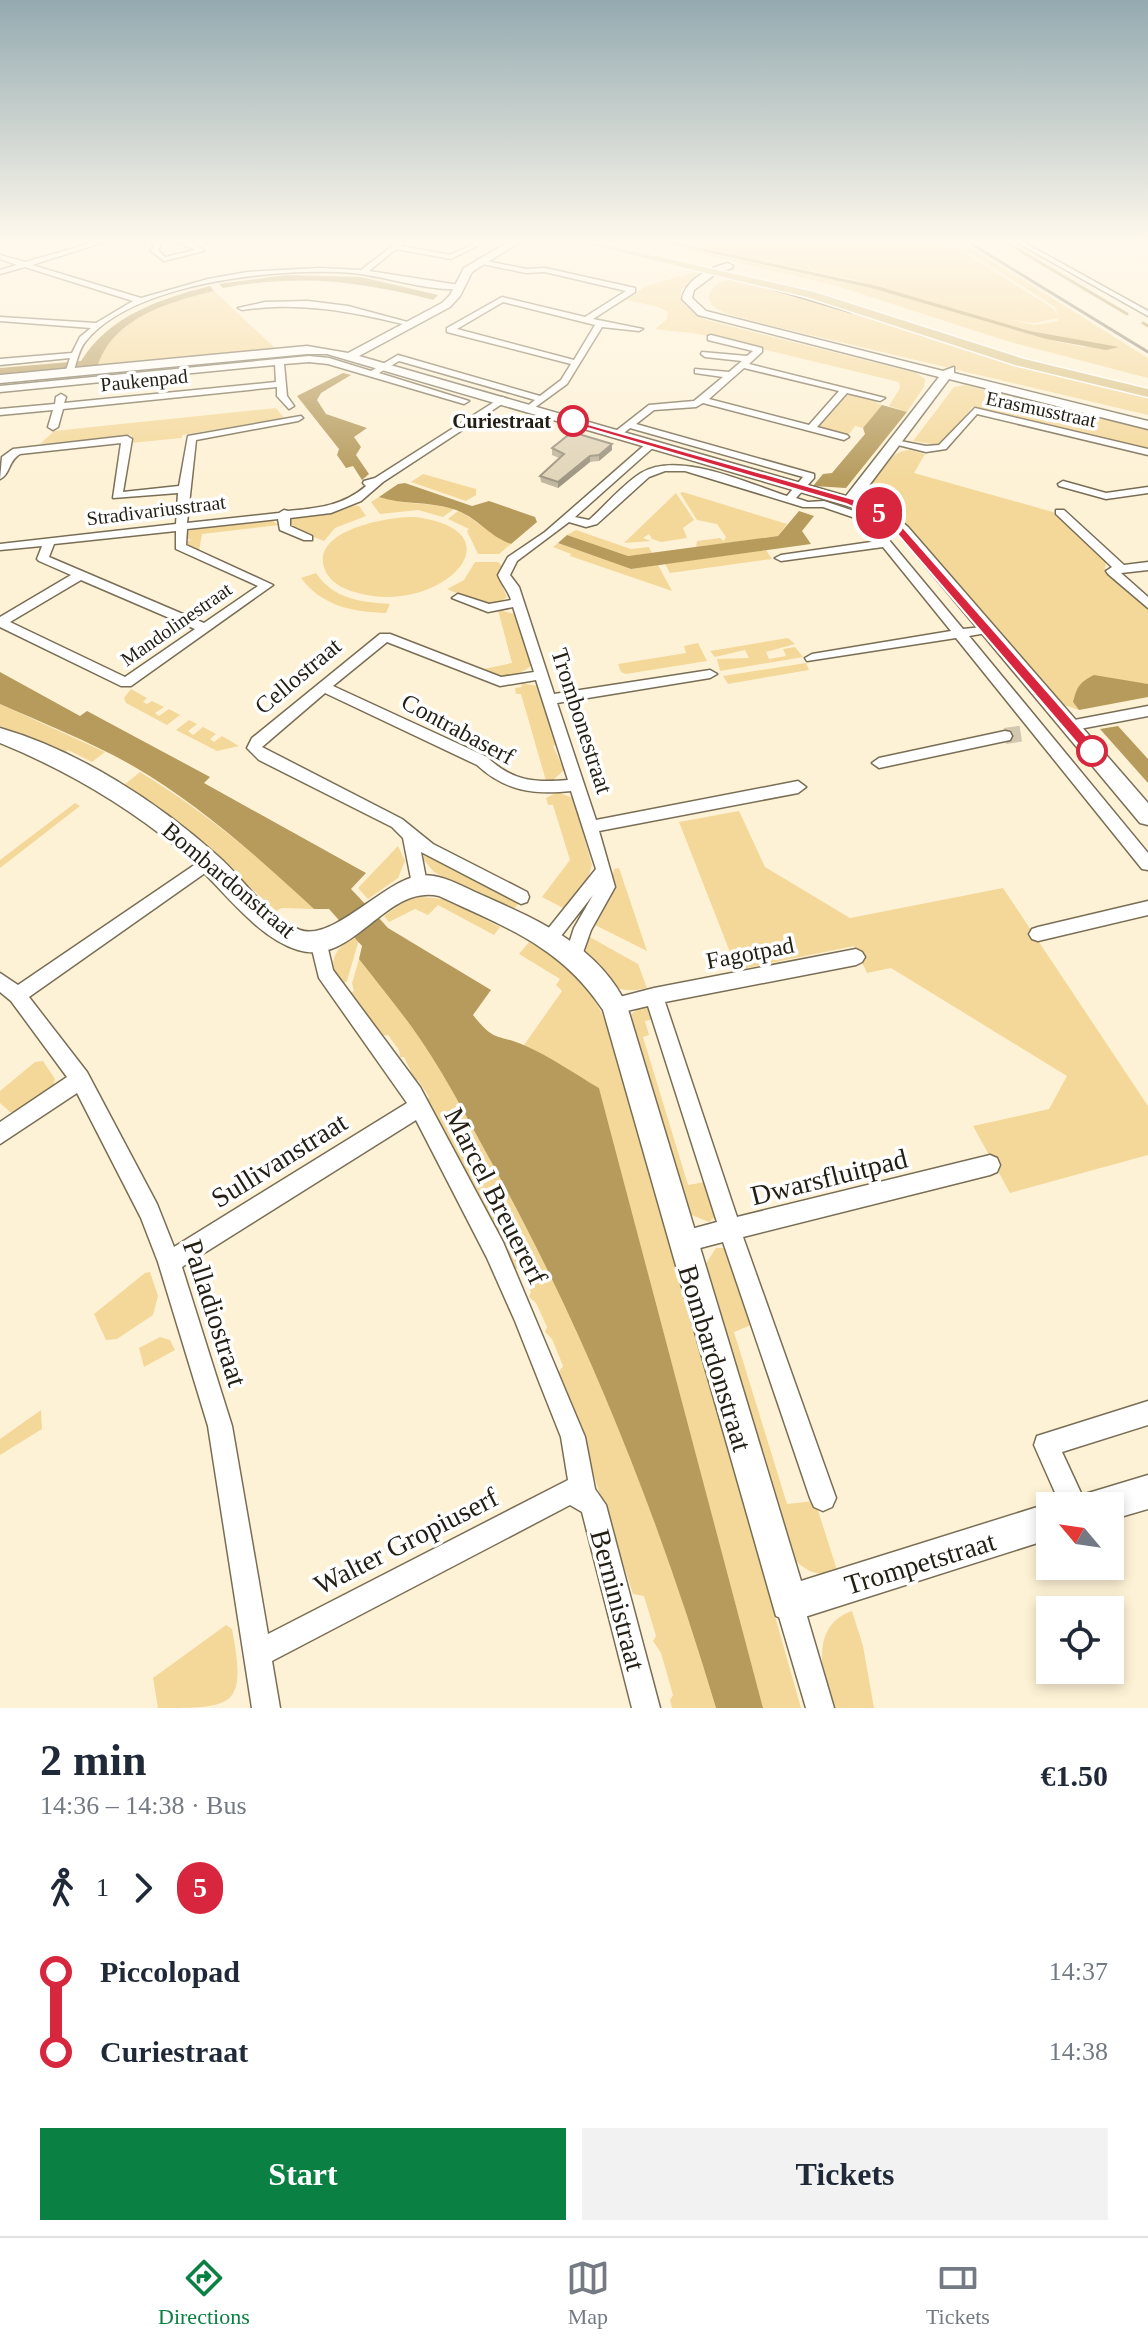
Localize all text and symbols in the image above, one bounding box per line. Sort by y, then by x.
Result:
street label: Paukenpad [99,364,189,397]
street label: Erasmusstraat [984,387,1099,432]
marker: Curiestraat [558,406,588,436]
place label: Curiestraat [452,410,551,432]
line badge: 5 [853,487,905,539]
street label: Stradivariusstraat [85,490,227,529]
text: 5 [872,497,886,528]
street label: Mandolinestraat [116,577,236,670]
street label: Cellostraat [250,632,346,719]
street label: Trombonestraat [546,645,618,797]
street label: Contrabaserf [397,688,519,770]
unlabelled marker [1077,736,1107,766]
street label: Bombardonstraat [157,817,301,943]
street label: Fagotpad [704,932,796,974]
street label: Marcel Breuererf [438,1103,554,1290]
street label: Sullivanstraat [205,1106,353,1214]
street label: Dwarsfluitpad [748,1143,910,1211]
street label: Palladiostraat [177,1236,253,1390]
street label: Bombardonstraat [672,1261,758,1455]
street label: Walter Gropiuserf [309,1481,504,1601]
north arrow [1036,1492,1124,1580]
map controls [1036,1492,1124,1684]
street label: Trompetstraat [841,1525,999,1601]
street label: Berninistraat [584,1526,652,1674]
button: locate [1036,1596,1124,1684]
text: 2 min [40,1736,146,1785]
text: €1.50 [1041,1759,1108,1792]
text: 14:36 – 14:38 · Bus [40,1791,247,1820]
icon: walk [40,1866,84,1910]
icon: forward [121,1866,165,1910]
text: 5 [193,1872,207,1903]
text: 1 [96,1873,109,1902]
text: Piccolopad [100,1955,240,1988]
text: 14:37 [1049,1957,1108,1986]
text: Curiestraat [100,2035,248,2068]
text: 14:38 [1049,2037,1108,2066]
button: Start [40,2128,566,2220]
button: Tickets [582,2128,1108,2220]
tab: Directions [158,2256,250,2330]
tab: Map [566,2256,610,2330]
tab: Tickets [926,2256,990,2330]

